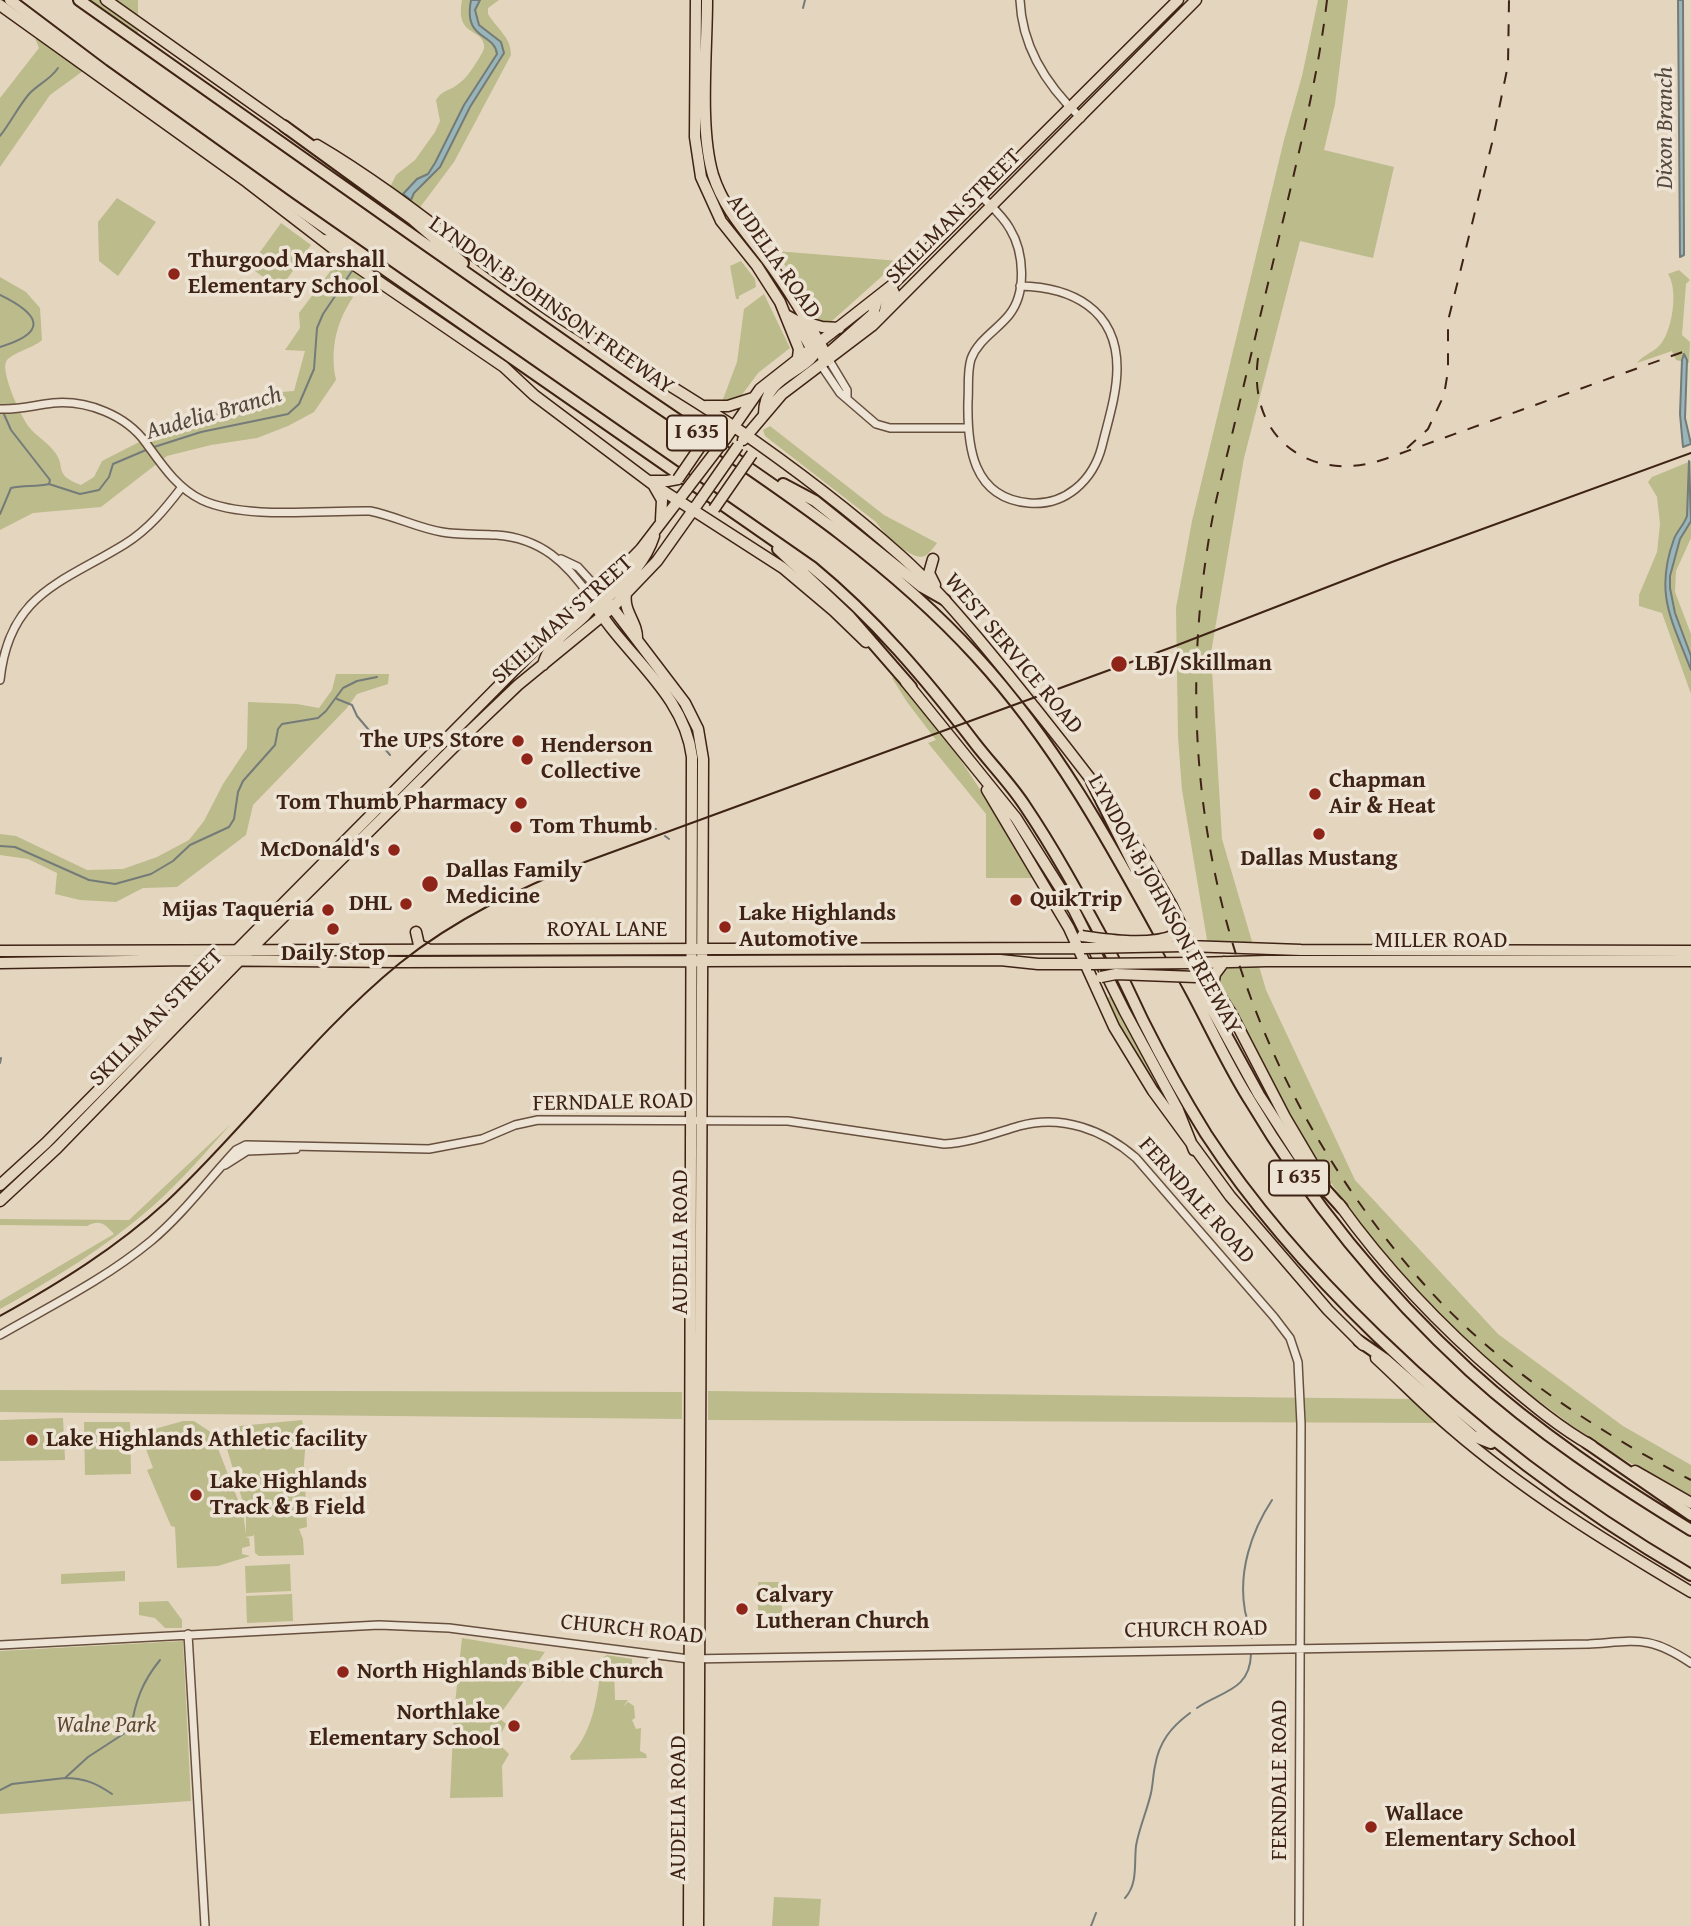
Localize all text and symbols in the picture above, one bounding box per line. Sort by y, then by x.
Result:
water label: Dixon Branch [1652,67,1680,189]
street label: SKILLMAN STREET [880,143,1028,291]
street label: AUDELIA ROAD [720,189,826,325]
street label: LYNDON B JOHNSON FREEWAY [423,211,679,401]
place label: Thurgood Marshall Elementary School [188,247,385,301]
marker: Thurgood Marshall Elementary School [166,266,182,282]
water label: Audelia Branch [143,381,285,447]
road number: I 635 [667,416,727,450]
street label: SKILLMAN STREET [487,549,639,691]
street label: WEST SERVICE ROAD [938,568,1088,740]
place label: LBJ/Skillman [1135,650,1272,678]
marker: LBJ/Skillman [1109,654,1129,674]
place label: The UPS Store [360,727,504,755]
place label: Henderson Collective [541,732,653,786]
marker: The UPS Store [510,733,526,749]
marker: Henderson Collective [519,751,535,767]
place label: Chapman Air & Heat [1329,767,1435,821]
street label: LYNDON B JOHNSON FREEWAY [1081,770,1247,1040]
marker: Chapman Air & Heat [1307,786,1323,802]
place label: Tom Thumb Pharmacy [276,789,507,817]
marker: Tom Thumb Pharmacy [513,795,529,811]
place label: Tom Thumb [530,813,652,841]
marker: Tom Thumb [508,819,524,835]
marker: Dallas Mustang [1311,826,1327,842]
place label: McDonald's [260,836,380,864]
marker: McDonald's [386,842,402,858]
place label: Dallas Mustang [1241,845,1397,873]
place label: Dallas Family Medicine [446,857,582,911]
marker: Dallas Family Medicine [420,874,440,894]
place label: QuikTrip [1030,886,1122,914]
place label: DHL [349,890,392,918]
marker: QuikTrip [1008,892,1024,908]
place label: Mijas Taqueria [162,896,314,924]
marker: DHL [398,896,414,912]
place label: Lake Highlands Automotive [739,900,896,954]
marker: Mijas Taqueria [320,902,336,918]
street label: ROYAL LANE [547,916,667,944]
marker: Lake Highlands Automotive [717,919,733,935]
marker: Daily Stop [325,921,341,937]
street label: MILLER ROAD [1375,927,1507,955]
place label: Daily Stop [281,940,385,968]
street label: SKILLMAN STREET [84,943,230,1093]
street label: FERNDALE ROAD [532,1088,694,1118]
street label: FERNDALE ROAD [1132,1132,1260,1270]
road number: I 635 [1269,1160,1329,1196]
street label: AUDELIA ROAD [667,1169,695,1315]
place label: Lake Highlands Athletic facility [46,1426,367,1454]
marker: Lake Highlands Athletic facility [24,1432,40,1448]
place label: Lake Highlands Track & B Field [210,1468,367,1522]
marker: Lake Highlands Track & B Field [188,1487,204,1503]
place label: Calvary Lutheran Church [756,1582,929,1636]
marker: Calvary Lutheran Church [734,1601,750,1617]
street label: CHURCH ROAD [559,1609,705,1651]
street label: CHURCH ROAD [1124,1615,1268,1645]
place label: North Highlands Bible Church [357,1658,663,1686]
marker: North Highlands Bible Church [335,1664,351,1680]
place label: Northlake Elementary School [309,1699,500,1753]
street label: FERNDALE ROAD [1266,1700,1294,1860]
park label: Walne Park [56,1712,156,1740]
marker: Northlake Elementary School [506,1718,522,1734]
street label: AUDELIA ROAD [665,1735,693,1881]
place label: Wallace Elementary School [1385,1800,1576,1854]
marker: Wallace Elementary School [1363,1819,1379,1835]

